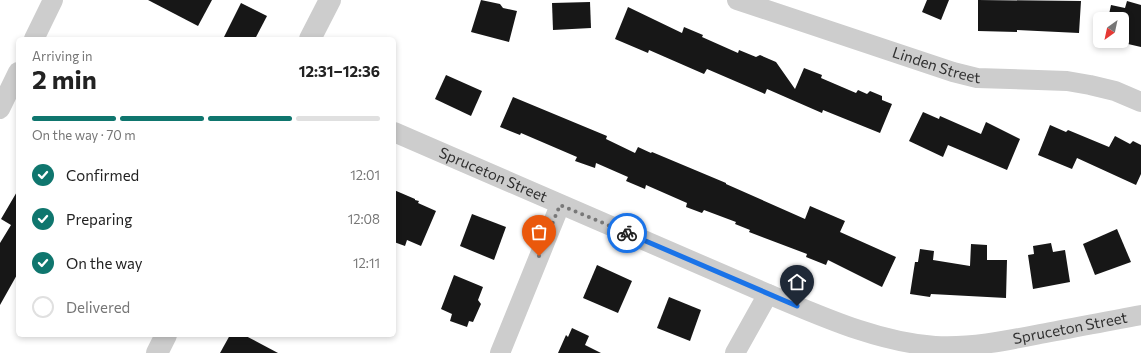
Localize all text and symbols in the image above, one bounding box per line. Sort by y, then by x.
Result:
north arrow [1093,12,1129,48]
map controls [1093,12,1129,48]
street label: Linden Street [890,42,981,86]
text: Arriving in [32,48,92,64]
text: 12:31–12:36 [299,62,380,80]
text: 2 min [32,63,97,94]
text: On the way · 70 m [32,127,136,143]
street label: Spruceton Street [437,143,550,205]
icon: check [32,164,54,186]
text: Confirmed [66,166,139,184]
text: 12:01 [350,167,380,183]
icon: check [32,208,54,230]
text: Preparing [66,210,132,228]
text: 12:08 [348,211,380,227]
courier [607,213,647,253]
pin [522,215,556,256]
icon: bag [528,221,550,243]
icon: bike [616,222,638,244]
icon: check [32,252,54,274]
text: On the way [66,254,143,272]
text: 12:11 [353,255,380,271]
pin [780,265,814,306]
icon: home [786,271,808,293]
text: Delivered [66,298,130,316]
street label: Spruceton Street [1011,308,1129,347]

